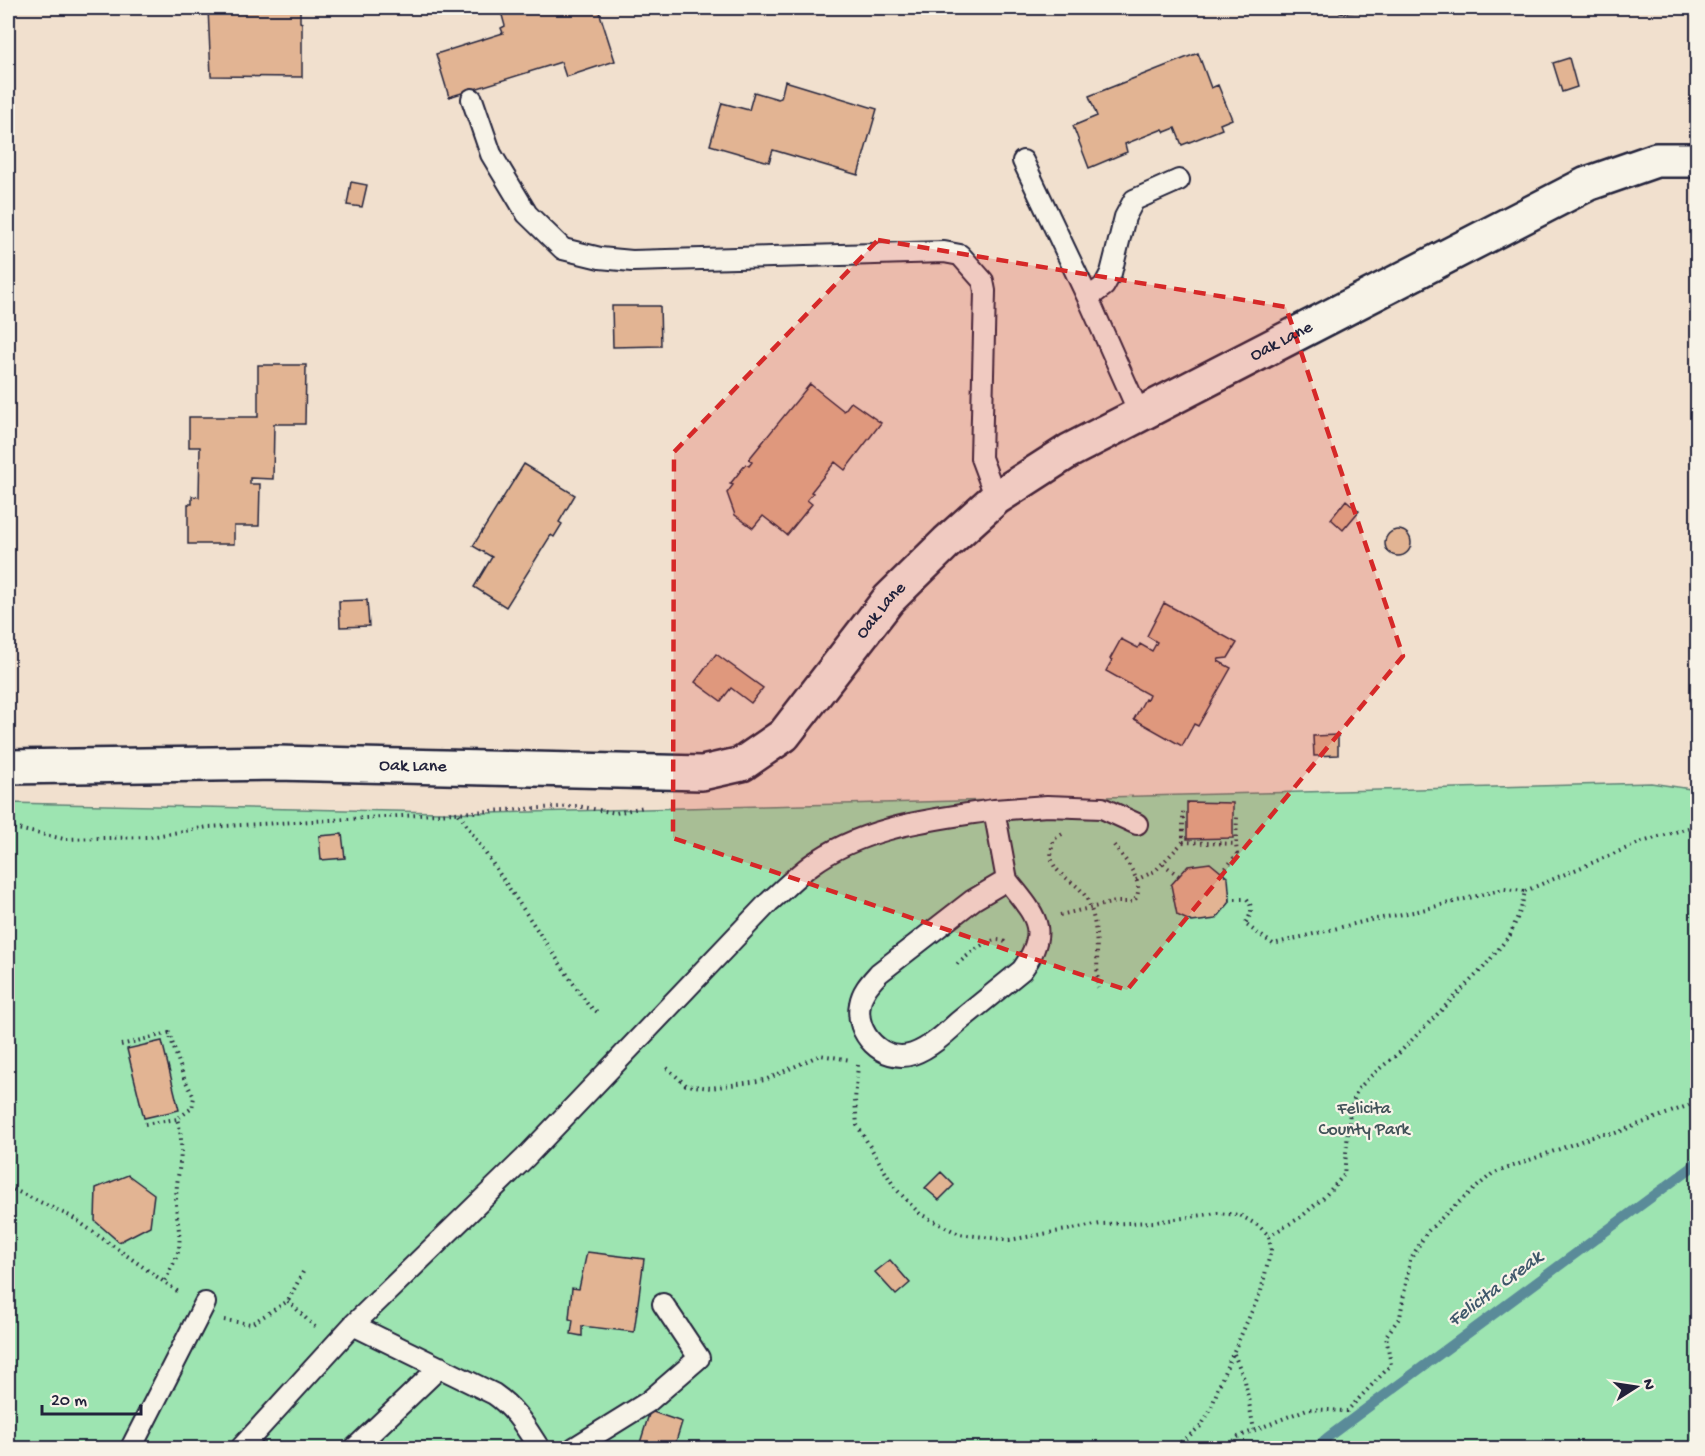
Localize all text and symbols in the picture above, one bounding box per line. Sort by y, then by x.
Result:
street label: Oak Lane [1247,316,1317,366]
street label: Oak Lane [851,577,911,643]
street label: Oak Lane [379,755,448,778]
park label: Felicita County Park [1319,1099,1411,1141]
water label: Felicita Creak [1444,1246,1550,1333]
north arrow [1606,1357,1666,1417]
scale bar [42,1378,141,1416]
text: N [1637,1378,1658,1392]
text: 20 m [51,1391,87,1412]

